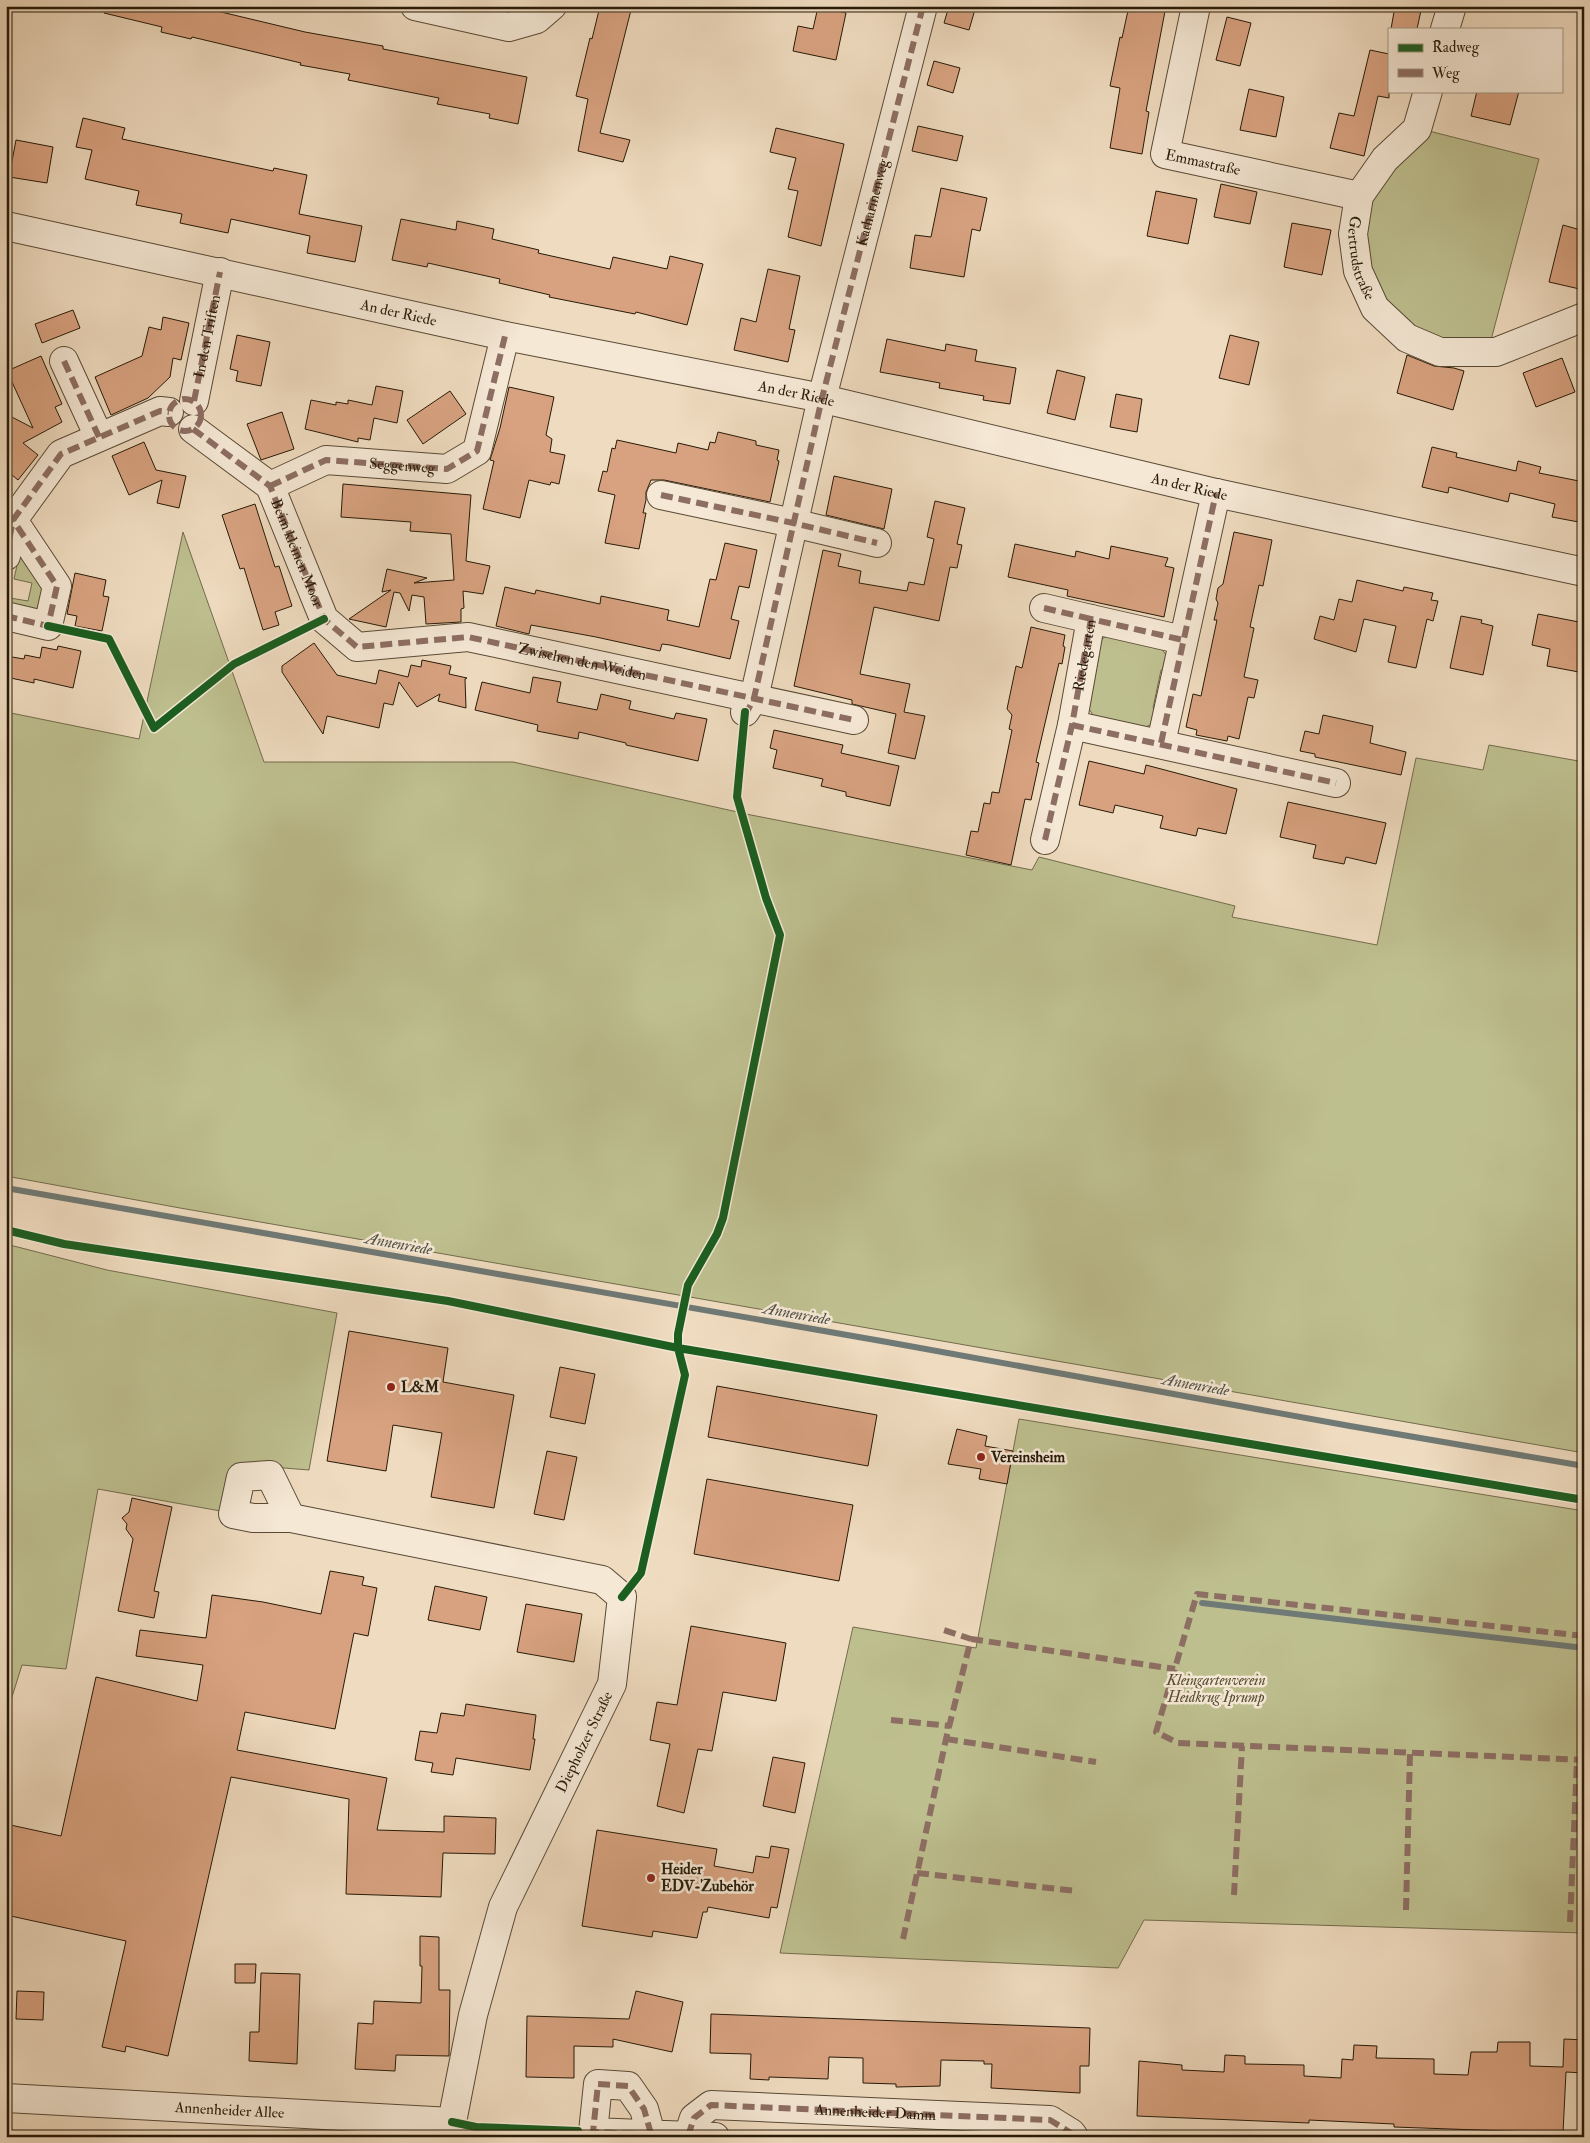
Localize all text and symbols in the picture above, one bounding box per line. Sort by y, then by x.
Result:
legend [1388,28,1562,92]
text: Radweg [1432,38,1480,57]
text: Weg [1431,64,1460,83]
street label: Emmastraße [1163,145,1242,180]
street label: Katharinenweg [852,156,893,249]
street label: Gertrudstraße [1343,214,1379,303]
street label: In den Triften [190,293,225,380]
street label: An der Riede [358,295,438,331]
street label: An der Riede [756,376,836,411]
street label: Seggenweg [368,454,436,478]
street label: An der Riede [1148,469,1229,505]
street label: Beim kleinen Moor [266,496,327,611]
street label: Riedegarten [1069,618,1101,693]
street label: Zwischen den Weiden [516,639,648,685]
water label: Annenriede [362,1228,435,1260]
water label: Annenriede [760,1298,833,1330]
water label: Annenriede [1159,1369,1232,1401]
place label: L&M [401,1378,439,1397]
marker: L&M [385,1381,397,1393]
place label: Vereinsheim [990,1448,1065,1467]
marker: Vereinsheim [975,1451,987,1463]
park label: Kleingartenverein Heidkrug Iprump [1165,1671,1266,1707]
street label: Diepholzer Straße [552,1688,618,1796]
place label: Heider EDV-Zubehör [661,1860,754,1896]
marker: Heider EDV-Zubehör [645,1872,657,1884]
street label: Annenheider Allee [174,2098,285,2123]
street label: Annenheider Damm [813,2101,937,2125]

